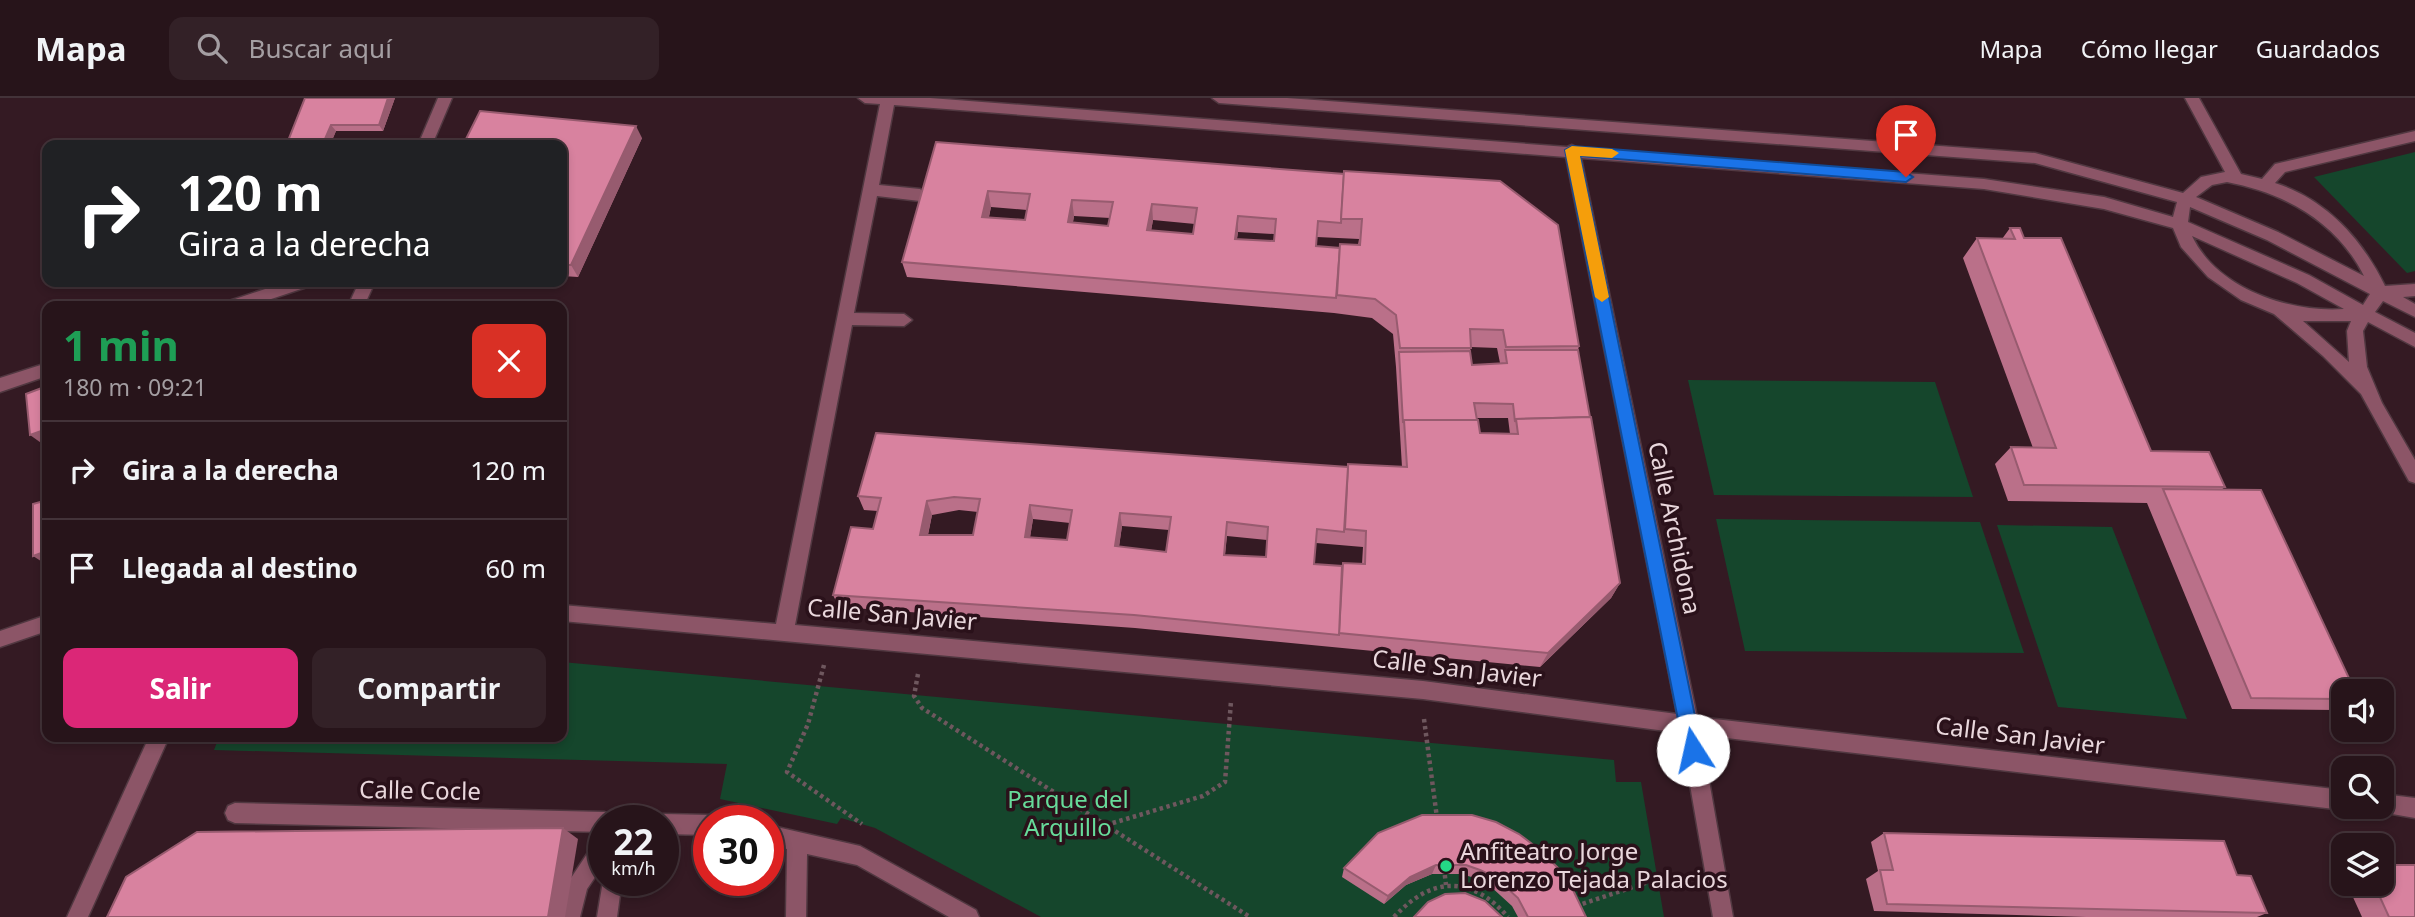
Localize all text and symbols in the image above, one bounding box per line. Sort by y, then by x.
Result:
search box [169,17,659,80]
text: Mapa [35,26,127,71]
icon: search [193,29,231,67]
text: Buscar aquí [249,30,392,66]
text: Mapa [1979,32,2043,65]
text: Cómo llegar [2081,32,2218,65]
text: Guardados [2256,32,2380,65]
pin [1876,105,1936,177]
icon: arrive [1887,116,1925,154]
text: 120 m [178,159,323,225]
icon: right [63,168,154,259]
text: Gira a la derecha [178,222,431,265]
text: 1 min [63,316,179,373]
button: close [472,324,546,398]
text: 180 m · 09:21 [63,371,207,403]
street label: Calle Archidona [1641,438,1710,617]
icon: right [63,451,101,489]
text: Gira a la derecha [122,452,339,488]
text: 120 m [470,452,546,488]
icon: arrive [63,549,101,587]
text: Llegada al destino [122,550,358,586]
text: 60 m [485,550,546,586]
street label: Calle San Javier [806,590,979,637]
street label: Calle San Javier [1371,641,1544,694]
button: Salir [63,648,298,728]
button: Compartir [312,648,546,728]
map controls [2331,679,2394,896]
button: sound [2331,679,2394,742]
street label: Calle San Javier [1934,708,2107,761]
position arrow [1656,713,1730,787]
button: search [2331,756,2394,819]
street label: Calle Cocle [359,772,481,807]
park label: Parque del Arquillo [1007,782,1129,843]
speed limit sign: 30 [693,805,784,896]
text: 22 [613,818,654,865]
button: layers [2331,833,2394,896]
place label: Anfiteatro Jorge Lorenzo Tejada Palacios [1460,834,1728,895]
text: km/h [611,856,656,880]
marker: Anfiteatro Jorge Lorenzo Tejada Palacios [1438,858,1454,874]

